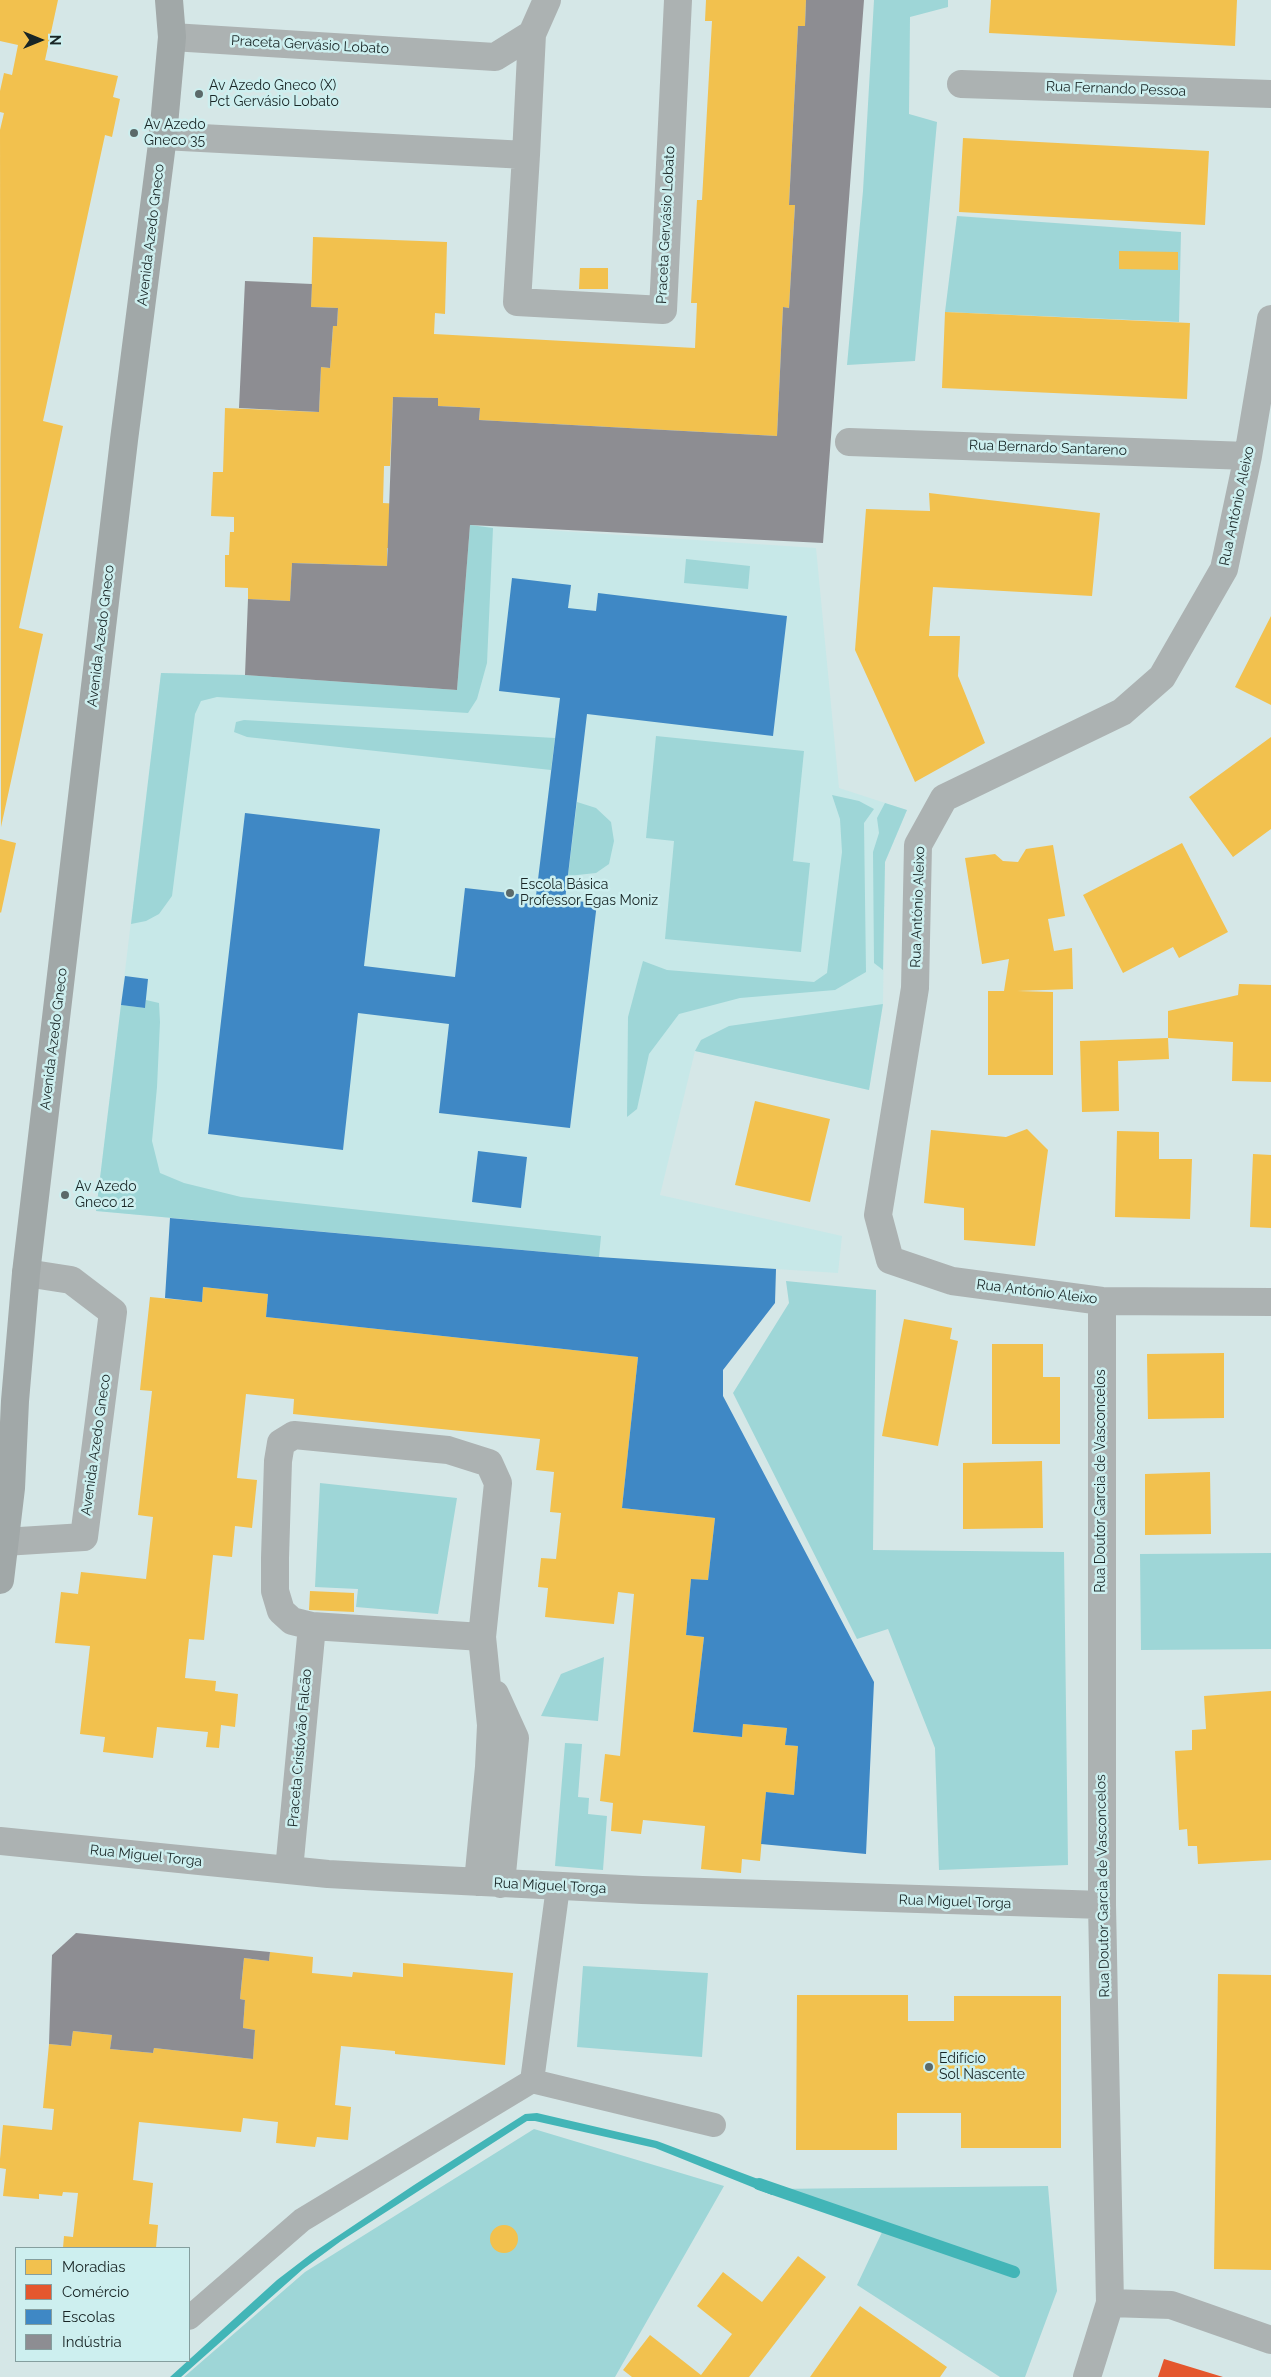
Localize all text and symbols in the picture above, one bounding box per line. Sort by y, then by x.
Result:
north arrow [15,15,65,65]
street label: Praceta Gervásio Lobato [231,32,389,58]
text: N [47,35,63,45]
place label: Av Azedo Gneco (X) Pct Gervásio Lobato [209,78,339,110]
street label: Rua Fernando Pessoa [1046,78,1186,100]
marker: Av Azedo Gneco (X) Pct Gervásio Lobato [193,88,205,100]
place label: Av Azedo Gneco 35 [144,117,205,150]
marker: Av Azedo Gneco 35 [128,127,140,139]
street label: Praceta Gervásio Lobato [653,146,679,304]
street label: Avenida Azedo Gneco [134,163,168,307]
street label: Rua Bernardo Santareno [969,437,1127,459]
street label: Rua António Aleixo [1216,445,1258,567]
street label: Avenida Azedo Gneco [84,564,118,708]
street label: Rua António Aleixo [907,846,929,968]
place label: Escola Básica Professor Egas Moniz [520,877,658,910]
marker: Escola Básica Professor Egas Moniz [504,887,516,899]
street label: Avenida Azedo Gneco [37,967,71,1111]
place label: Av Azedo Gneco 12 [75,1179,136,1212]
marker: Av Azedo Gneco 12 [59,1189,71,1201]
street label: Rua António Aleixo [976,1276,1098,1308]
street label: Rua Doutor Garcia de Vasconcelos [1093,1369,1109,1593]
street label: Avenida Azedo Gneco [78,1373,114,1517]
street label: Praceta Cristóvão Falcão [285,1668,315,1828]
street label: Rua Doutor Garcia de Vasconcelos [1093,1774,1113,1998]
street label: Rua Miguel Torga [89,1842,203,1870]
street label: Rua Miguel Torga [493,1875,607,1897]
street label: Rua Miguel Torga [898,1892,1012,1912]
place label: Edifício Sol Nascente [939,2051,1025,2084]
marker: Edifício Sol Nascente [923,2061,935,2073]
legend [15,2247,190,2362]
text: Moradias [62,2258,125,2276]
text: Comércio [62,2283,129,2301]
text: Escolas [62,2308,115,2326]
text: Indústria [62,2333,122,2351]

